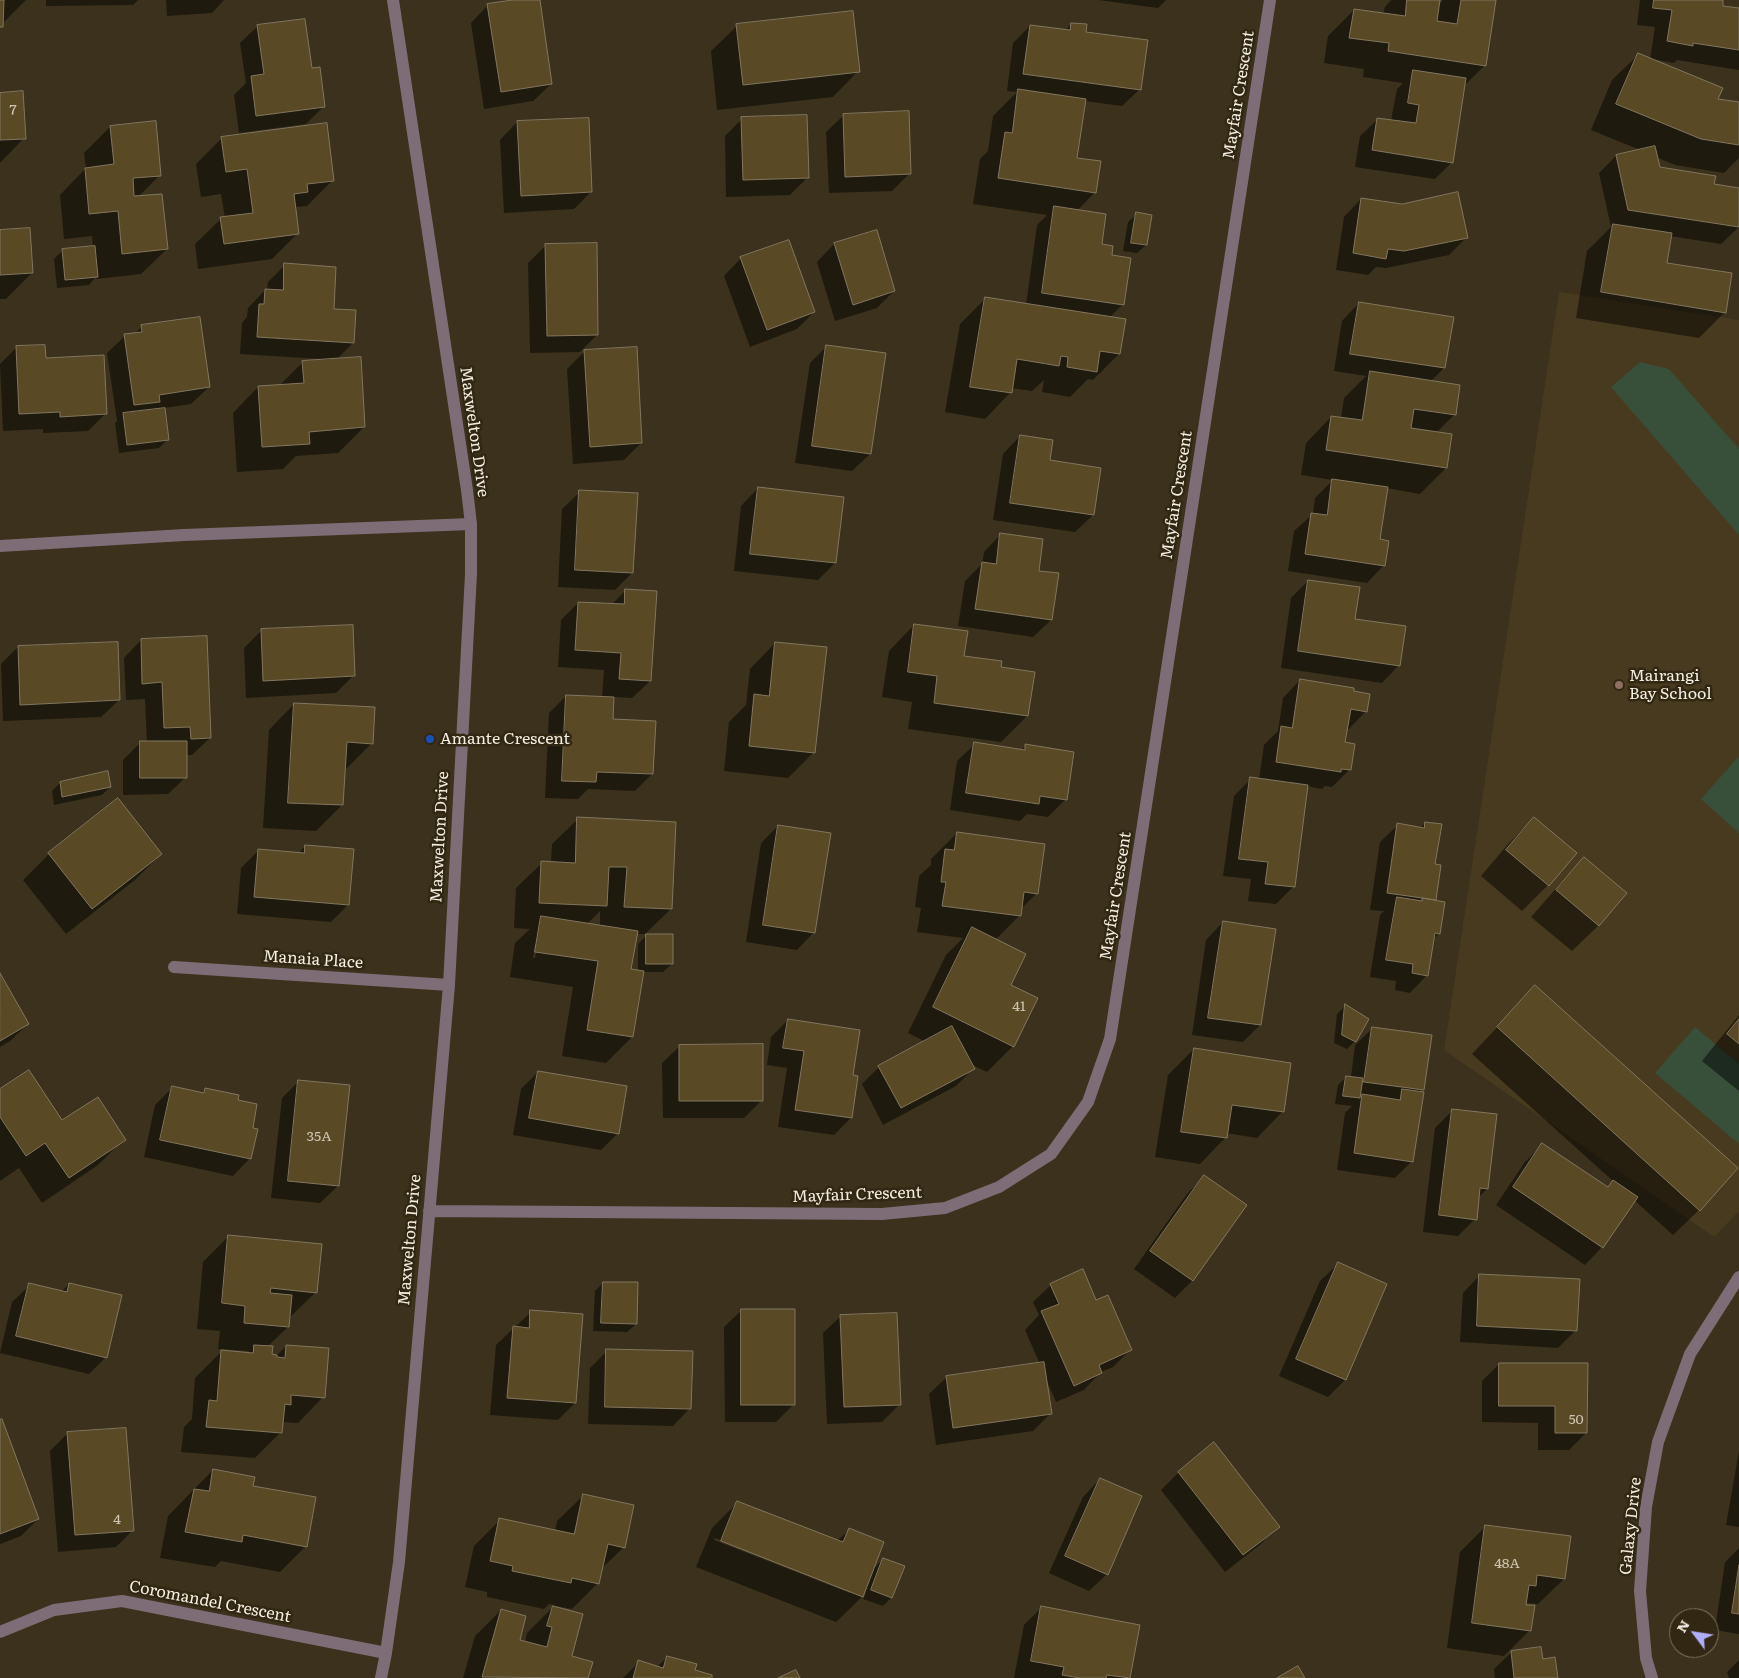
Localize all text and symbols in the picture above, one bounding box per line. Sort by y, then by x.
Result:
street label: Mayfair Crescent [1219,29,1259,161]
house number: 7 [9,102,17,118]
street label: Maxwelton Drive [455,365,493,499]
street label: Mayfair Crescent [1157,429,1197,561]
place label: Mairangi Bay School [1629,666,1712,704]
marker: Mairangi Bay School [1613,679,1625,691]
place label: Amante Crescent [440,729,570,749]
marker: Amante Crescent [424,733,436,745]
street label: Maxwelton Drive [427,771,453,903]
street label: Mayfair Crescent [1096,830,1136,962]
street label: Manaia Place [262,947,364,973]
house number: 41 [1012,999,1026,1015]
house number: 35A [307,1129,331,1145]
street label: Maxwelton Drive [395,1174,425,1306]
street label: Mayfair Crescent [792,1183,922,1207]
house number: 50 [1568,1412,1584,1428]
street label: Galaxy Drive [1616,1476,1646,1576]
house number: 4 [113,1512,121,1528]
house number: 48A [1494,1556,1520,1572]
street label: Coromandel Crescent [128,1577,292,1627]
north arrow [1669,1608,1719,1658]
text: N [1670,1616,1694,1636]

